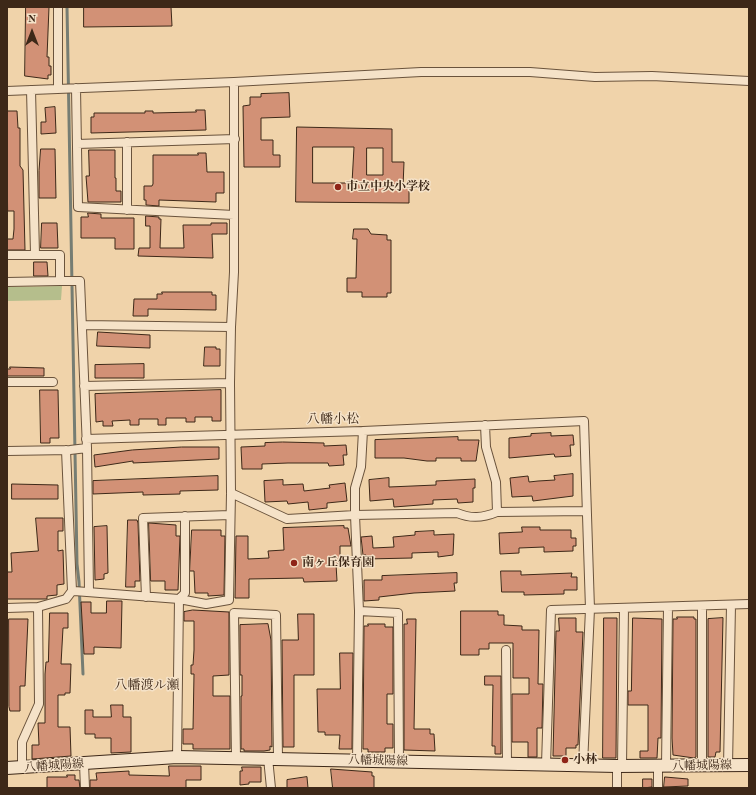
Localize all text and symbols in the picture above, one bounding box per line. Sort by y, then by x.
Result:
north arrow [12,12,52,52]
text: N [28,14,36,25]
place label: 市立中央小学校 [346,180,430,194]
marker: 市立中央小学校 [333,182,343,192]
district label: 八幡小松 [307,412,359,428]
place label: 南ヶ丘保育園 [302,556,374,570]
marker: 南ヶ丘保育園 [289,558,299,568]
district label: 八幡渡ル瀬 [115,678,179,694]
street label: 八幡城陽線 [348,753,408,769]
place label: 小林 [573,753,597,767]
marker: 小林 [560,755,570,765]
street label: 八幡城陽線 [24,757,84,775]
street label: 八幡城陽線 [672,758,732,774]

